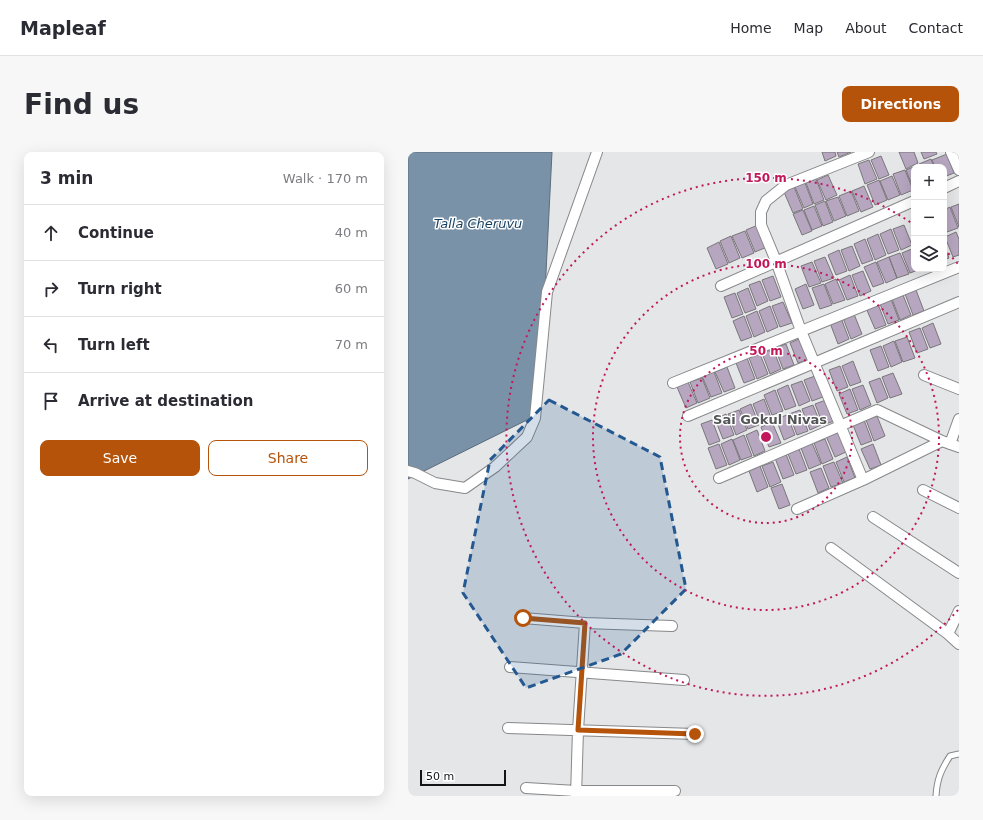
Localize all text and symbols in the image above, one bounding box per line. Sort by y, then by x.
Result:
text: Mapleaf [20,17,106,39]
text: Home [730,20,772,36]
text: Map [794,20,823,36]
text: About [845,20,887,36]
text: Contact [909,20,963,36]
button: Directions [842,86,959,122]
text: Find us [24,88,139,121]
map controls [911,164,947,272]
button: + [911,164,947,200]
text: 3 min [40,168,93,188]
text: Walk · 170 m [283,171,368,186]
text: 150 m [745,171,787,185]
button: − [911,200,947,236]
water label: Talla Cheruvu [434,216,522,231]
icon: ahead [40,222,62,244]
text: Continue [78,224,154,242]
text: 40 m [335,225,368,240]
button: layers [911,236,947,272]
text: 100 m [745,257,787,271]
icon: right [40,278,62,300]
text: Turn right [78,280,162,298]
text: 60 m [335,281,368,296]
icon: left [40,334,62,356]
text: Turn left [78,336,150,354]
text: 70 m [335,337,368,352]
text: 50 m [749,344,783,358]
icon: arrive [40,390,62,412]
text: Arrive at destination [78,392,253,410]
district label: Sai Gokul Nivas [713,412,827,427]
centre of rings [759,430,773,444]
button: Save [40,440,200,476]
button: Share [208,440,368,476]
route start [514,609,532,627]
route end [686,725,704,743]
scale bar [420,768,506,787]
text: 50 m [426,770,454,783]

